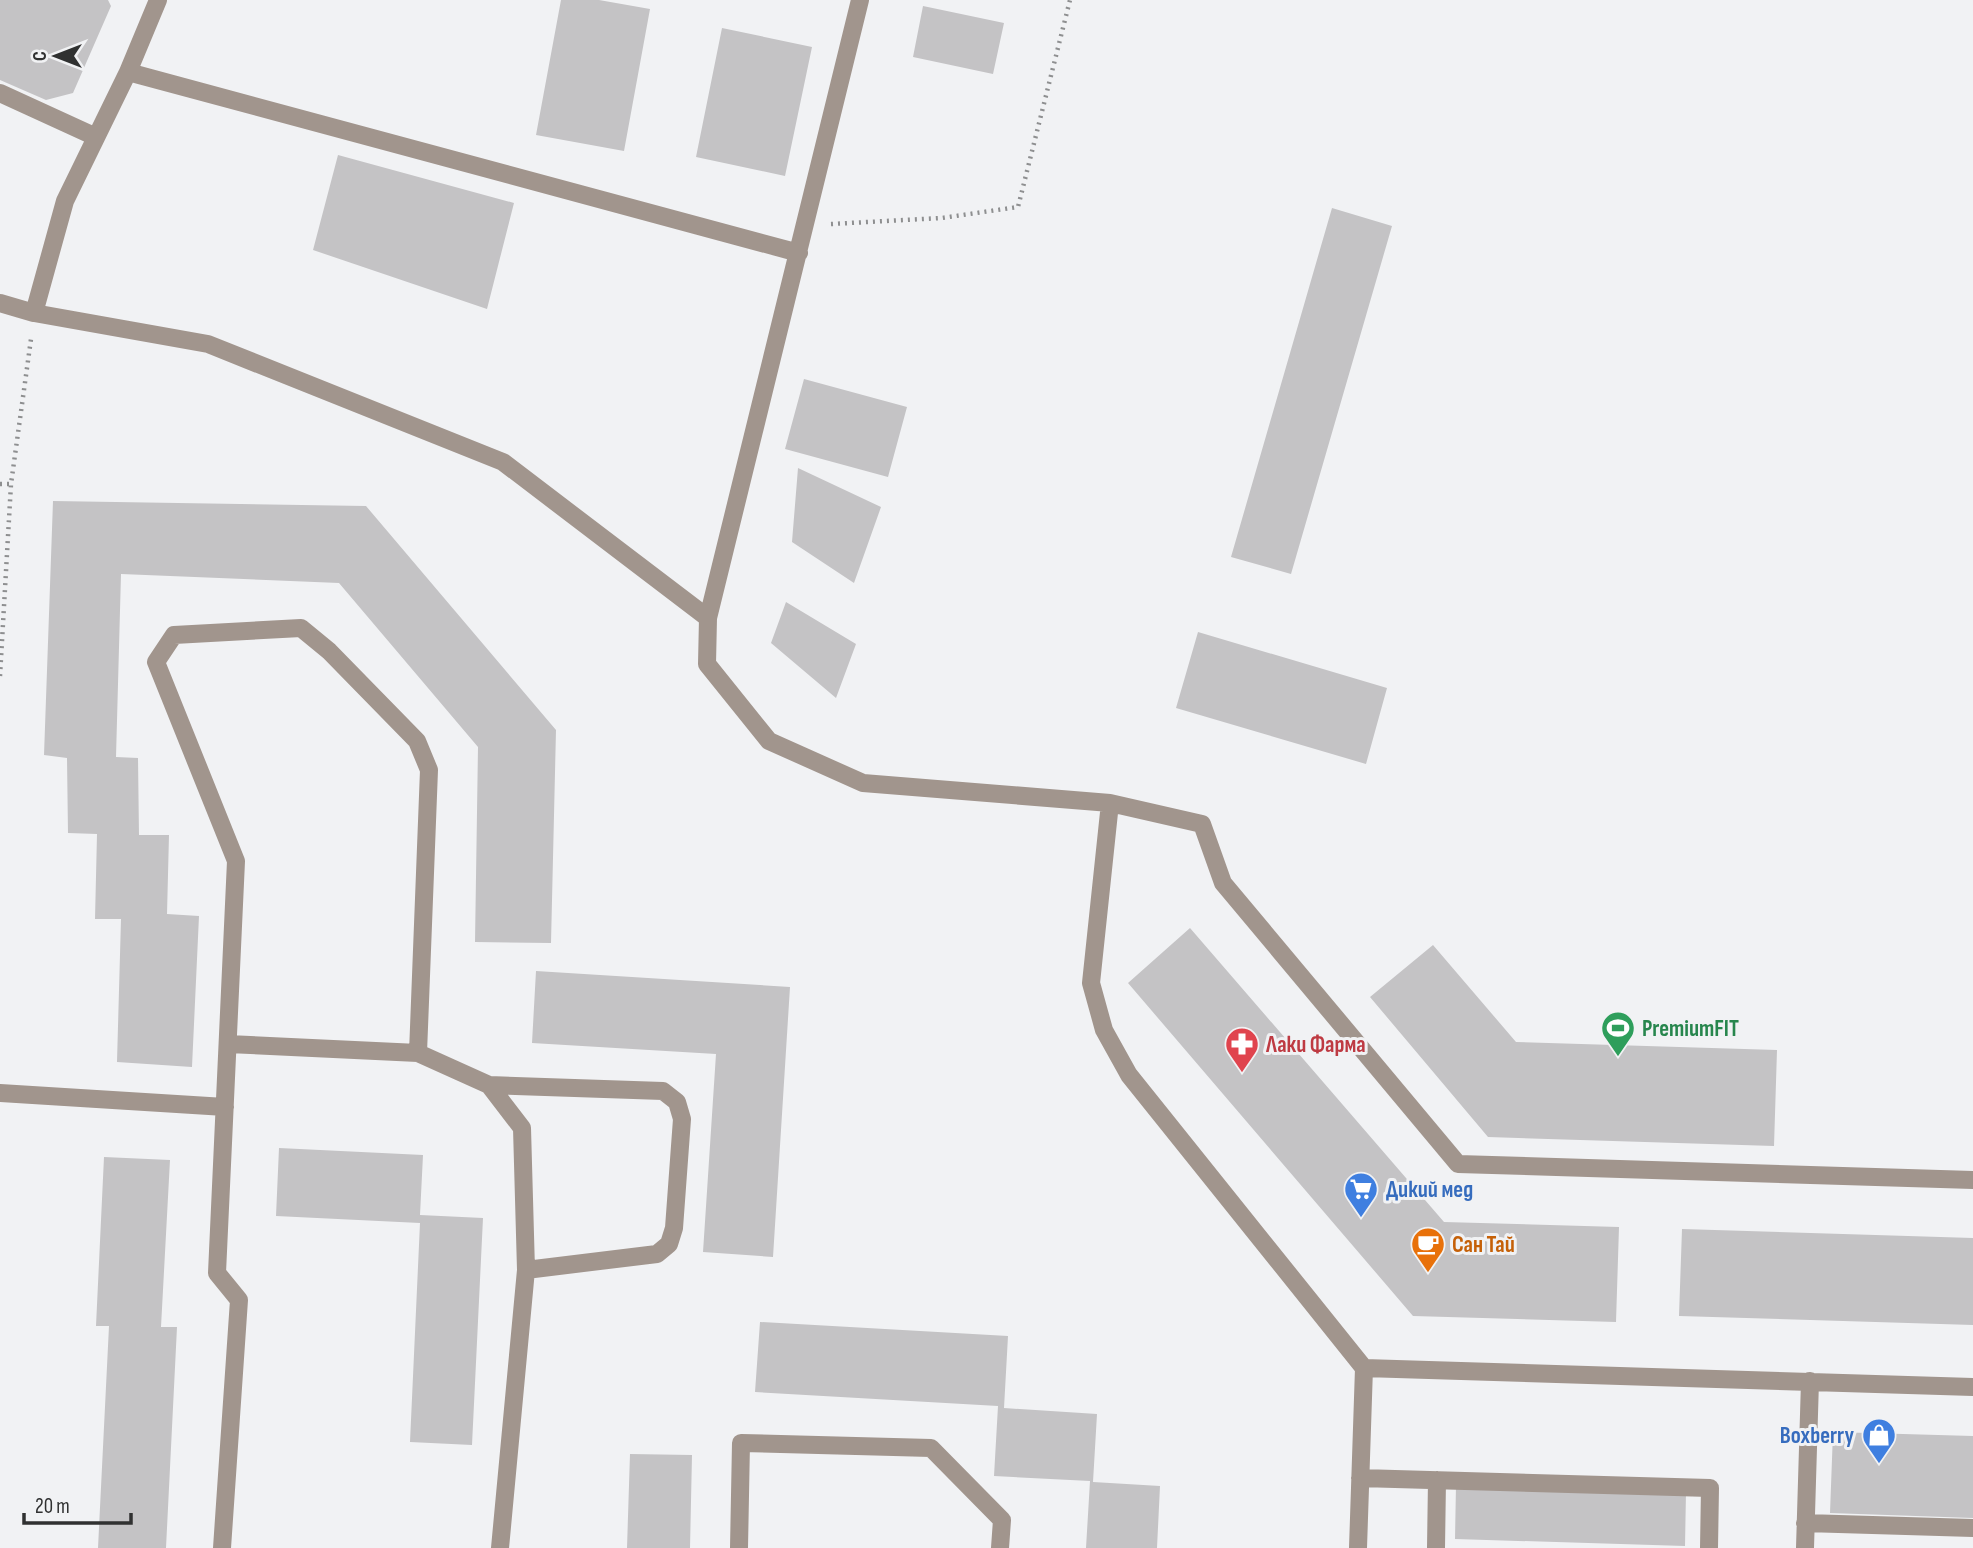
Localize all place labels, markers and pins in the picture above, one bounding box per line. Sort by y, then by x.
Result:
sports icon: PremiumFIT [1599,1009,1637,1058]
place label: PremiumFIT [1642,1015,1739,1043]
pharmacy icon: Лаки Фарма [1223,1025,1261,1074]
place label: Лаки Фарма [1265,1031,1366,1059]
supermarket icon: Дикий мед [1342,1170,1380,1219]
place label: Дикий мед [1386,1176,1473,1204]
cafe icon: Сан Тай [1409,1225,1447,1274]
place label: Сан Тай [1452,1231,1515,1259]
shop icon: Boxberry [1860,1416,1898,1465]
place label: Boxberry [1780,1422,1854,1450]

